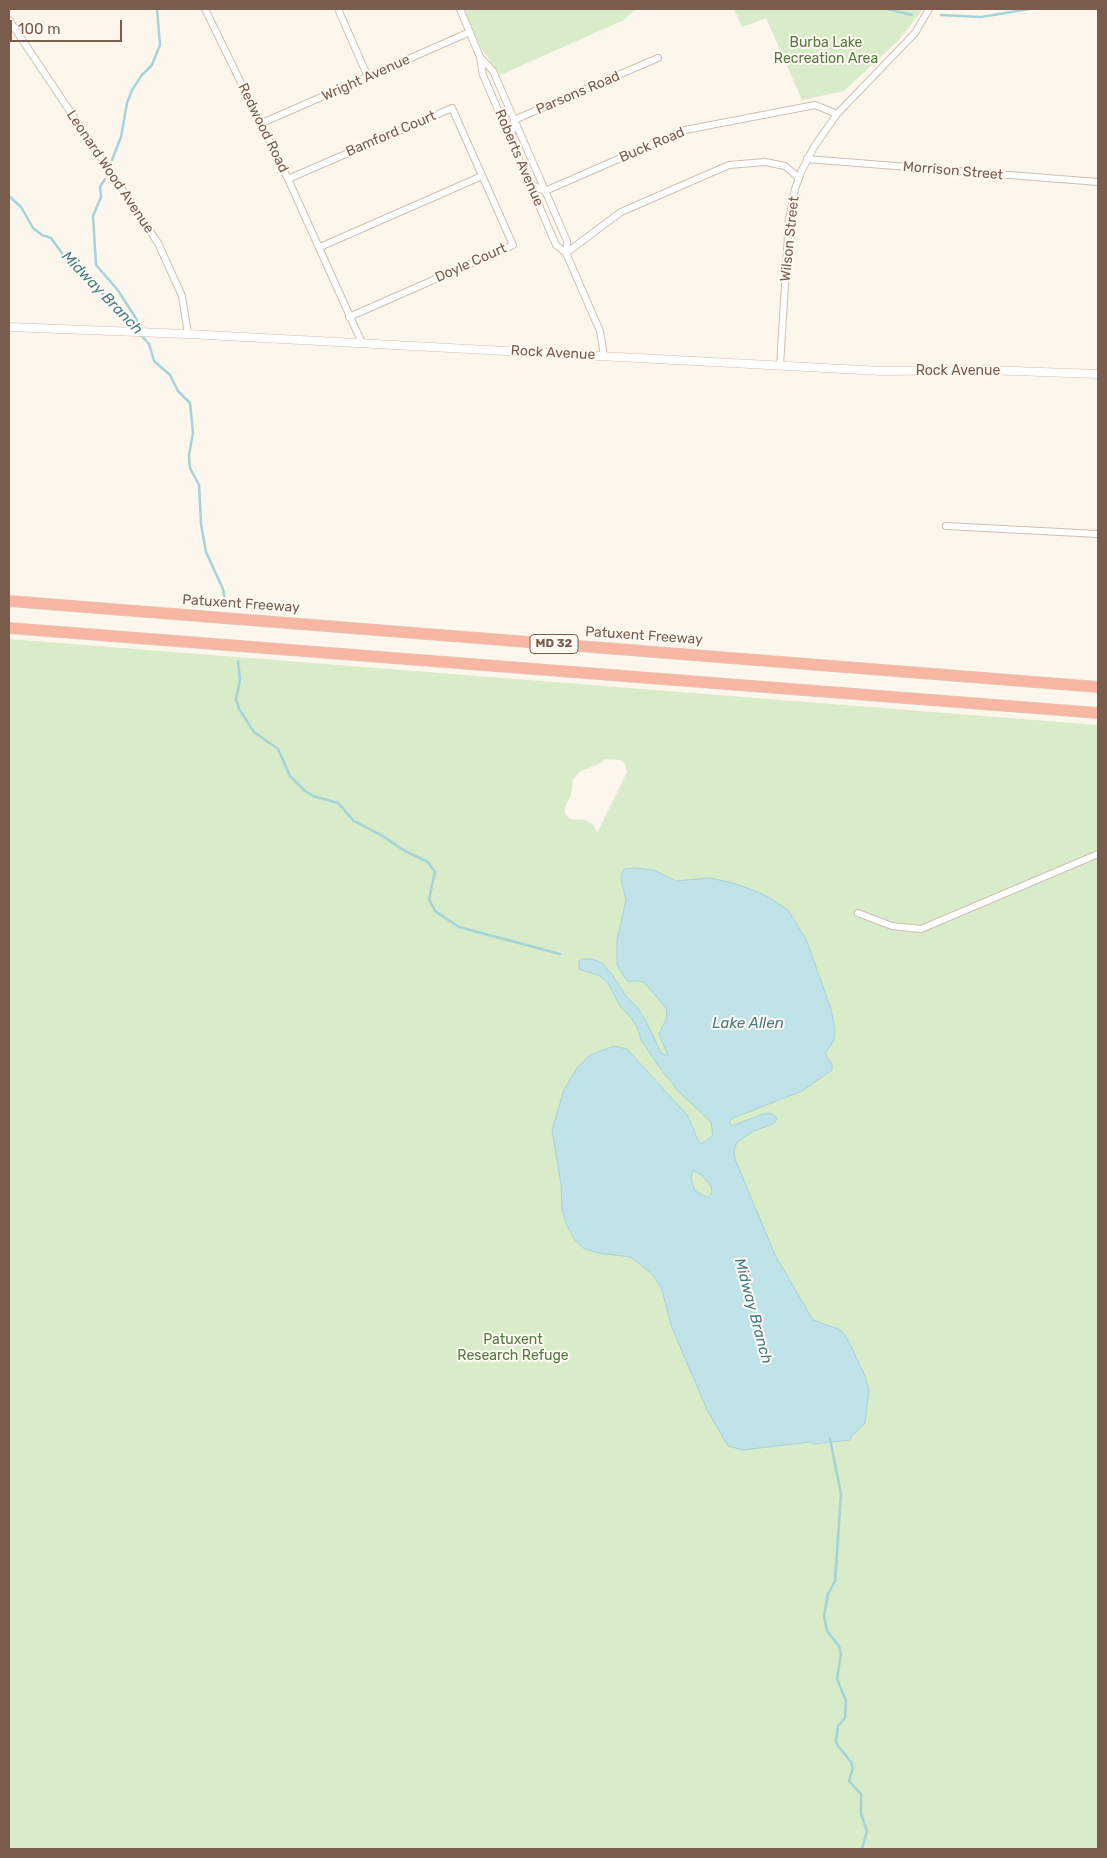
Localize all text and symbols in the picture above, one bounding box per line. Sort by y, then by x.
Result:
scale bar [12,10,125,42]
text: 100 m [18,20,60,38]
park label: Burba Lake Recreation Area [774,35,878,68]
street label: Wright Avenue [319,51,413,105]
street label: Parsons Road [534,68,622,118]
street label: Redwood Road [234,81,292,175]
street label: Leonard Wood Avenue [63,107,157,237]
street label: Bamford Court [343,107,439,161]
street label: Roberts Avenue [491,107,547,209]
street label: Buck Road [617,124,687,166]
street label: Morrison Street [902,158,1004,184]
street label: Wilson Street [777,196,803,282]
street label: Doyle Court [433,240,509,286]
water label: Midway Branch [58,248,146,338]
street label: Rock Avenue [510,342,596,364]
street label: Rock Avenue [916,363,1000,379]
street label: Patuxent Freeway [182,592,300,616]
street label: Patuxent Freeway [585,624,703,648]
road number: MD 32 [530,634,578,654]
water label: Lake Allen [712,1015,784,1033]
water label: Midway Branch [730,1256,776,1366]
park label: Patuxent Research Refuge [457,1332,569,1364]

